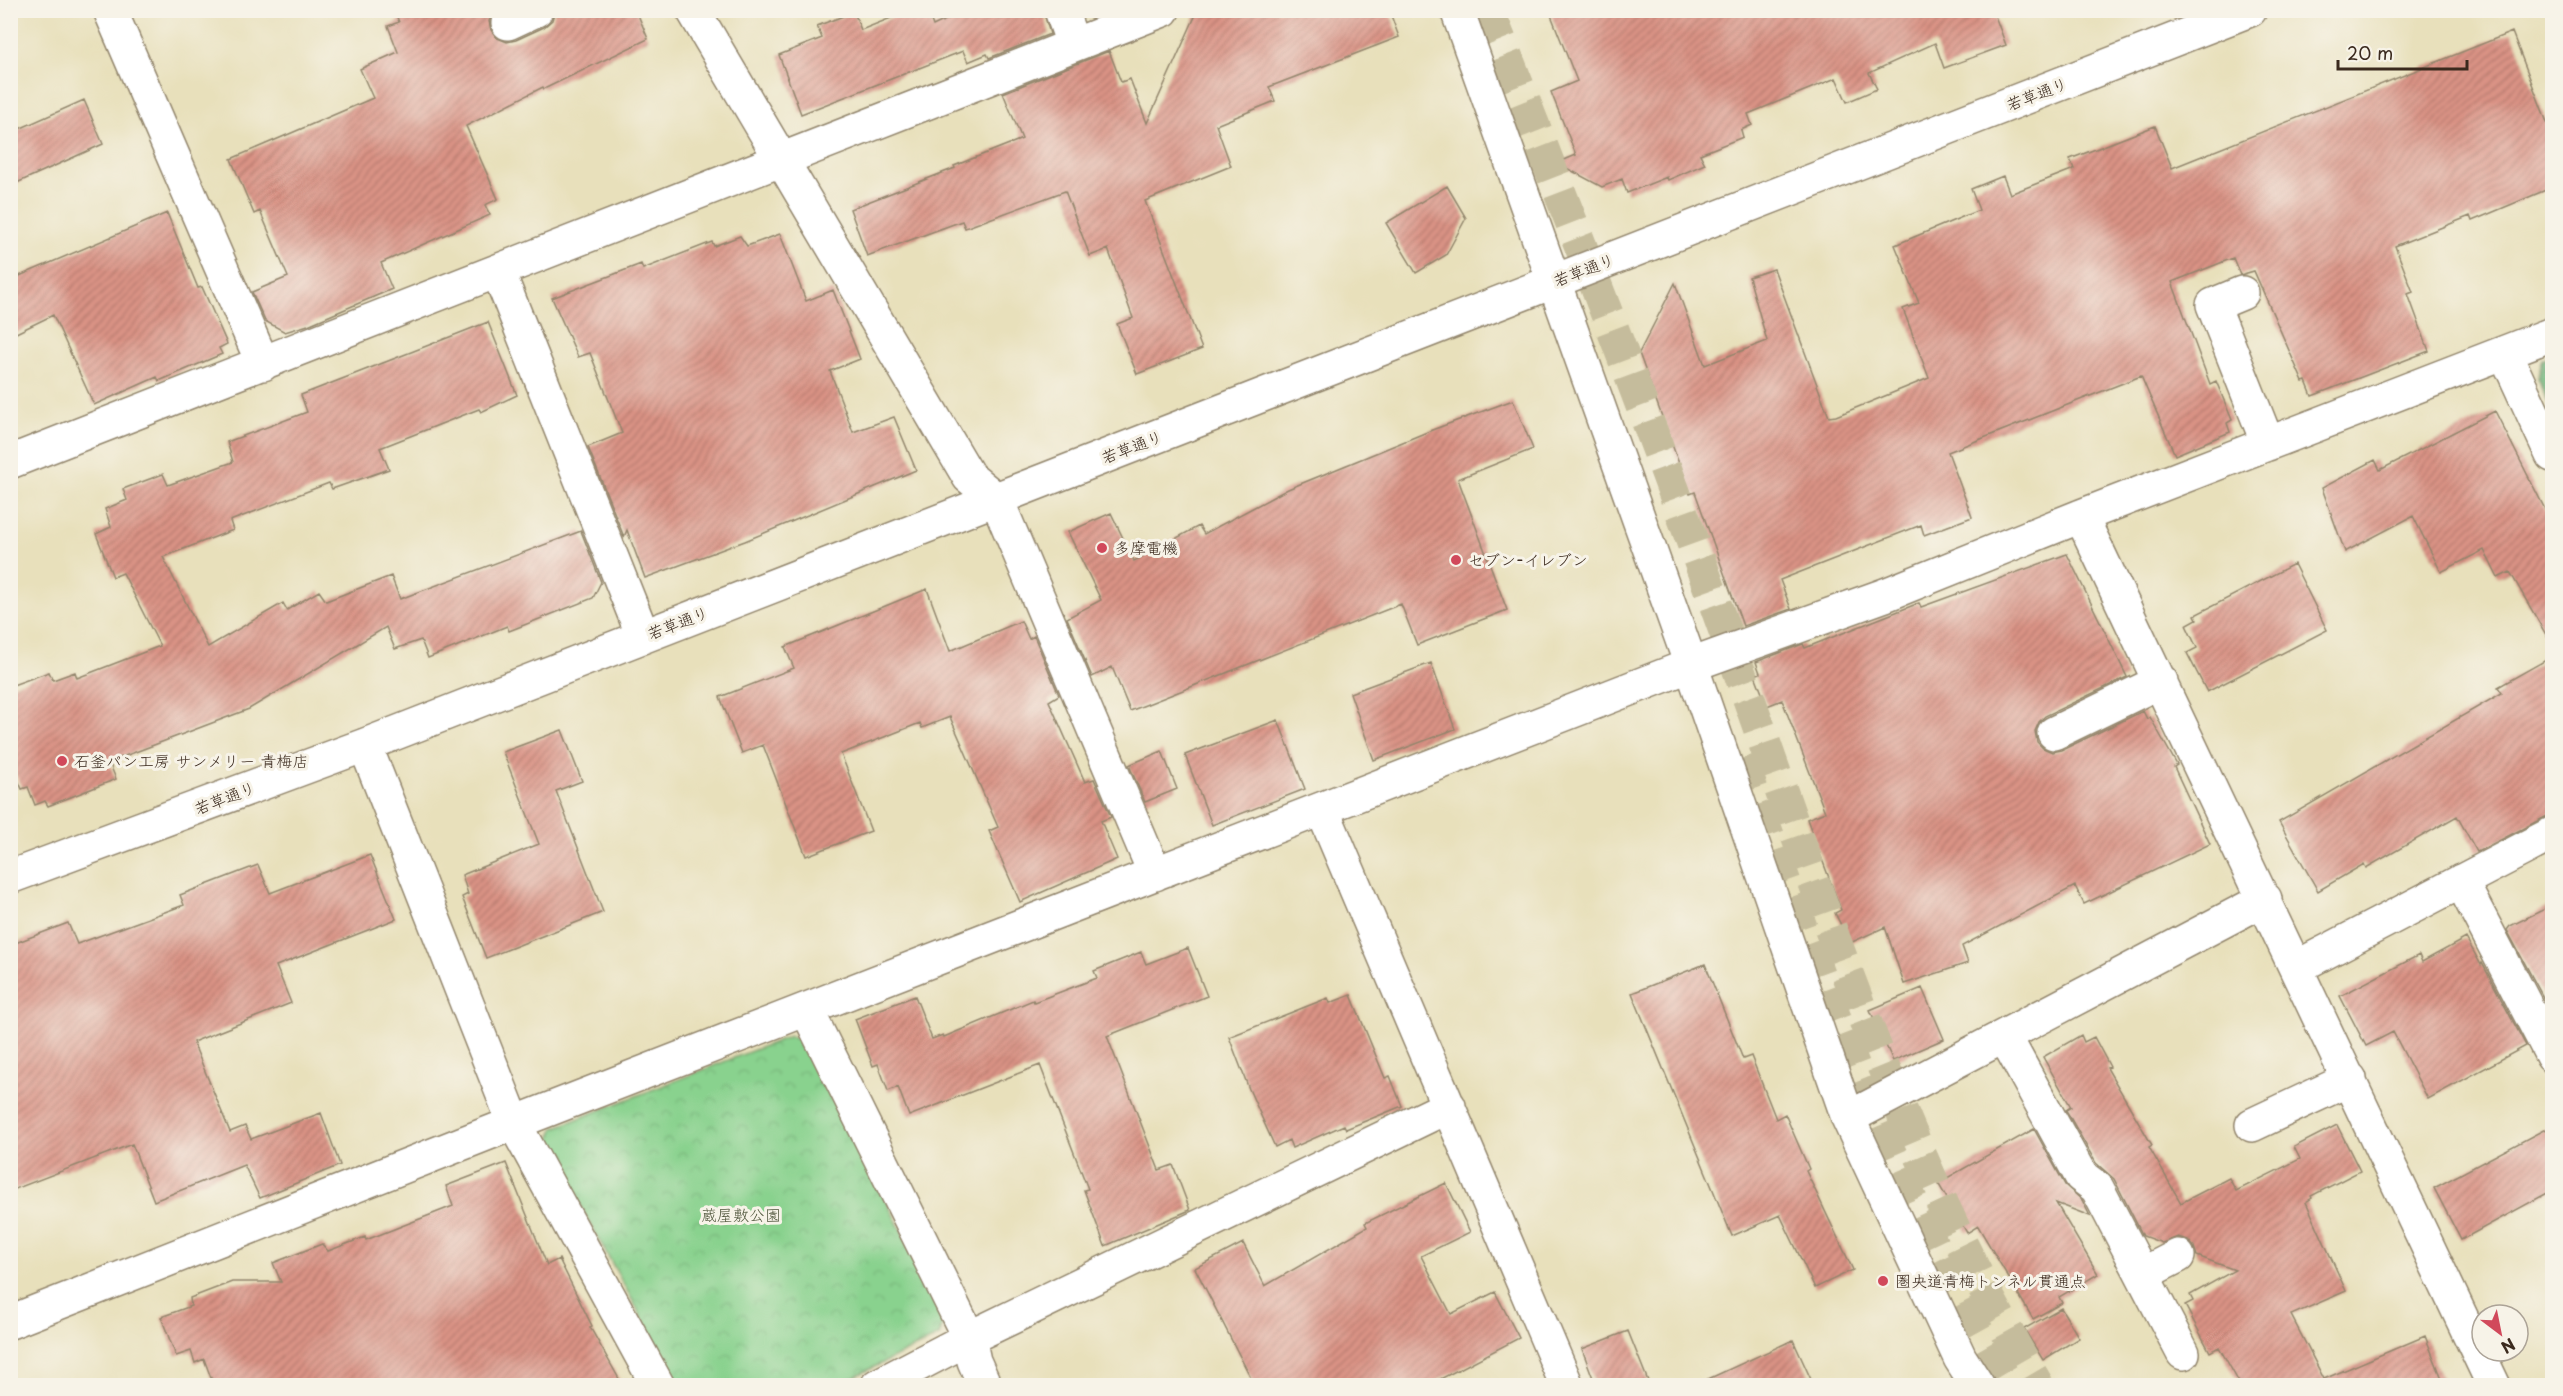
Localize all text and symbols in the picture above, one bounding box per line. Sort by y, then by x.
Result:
scale bar [2338,33,2467,71]
text: 20 m [2347,39,2393,66]
street label: 若草通り [2002,70,2071,116]
street label: 若草通り [1549,246,1618,292]
street label: 若草通り [1097,423,1166,469]
place label: 多摩電機 [1114,535,1178,559]
marker: 多摩電機 [1095,541,1109,555]
place label: セブン-イレブン [1468,547,1588,571]
marker: セブン-イレブン [1449,553,1463,567]
street label: 若草通り [643,599,712,645]
place label: 石釜パン工房 サンメリー 青梅店 [74,748,308,772]
marker: 石釜パン工房 サンメリー 青梅店 [55,754,69,768]
street label: 若草通り [190,774,259,820]
park label: 蔵屋敷公園 [701,1202,781,1226]
place label: 圏央道青梅トンネル貫通点 [1895,1268,2086,1292]
marker: 圏央道青梅トンネル貫通点 [1876,1274,1890,1288]
north arrow [2470,1303,2530,1363]
text: N [2497,1333,2520,1360]

